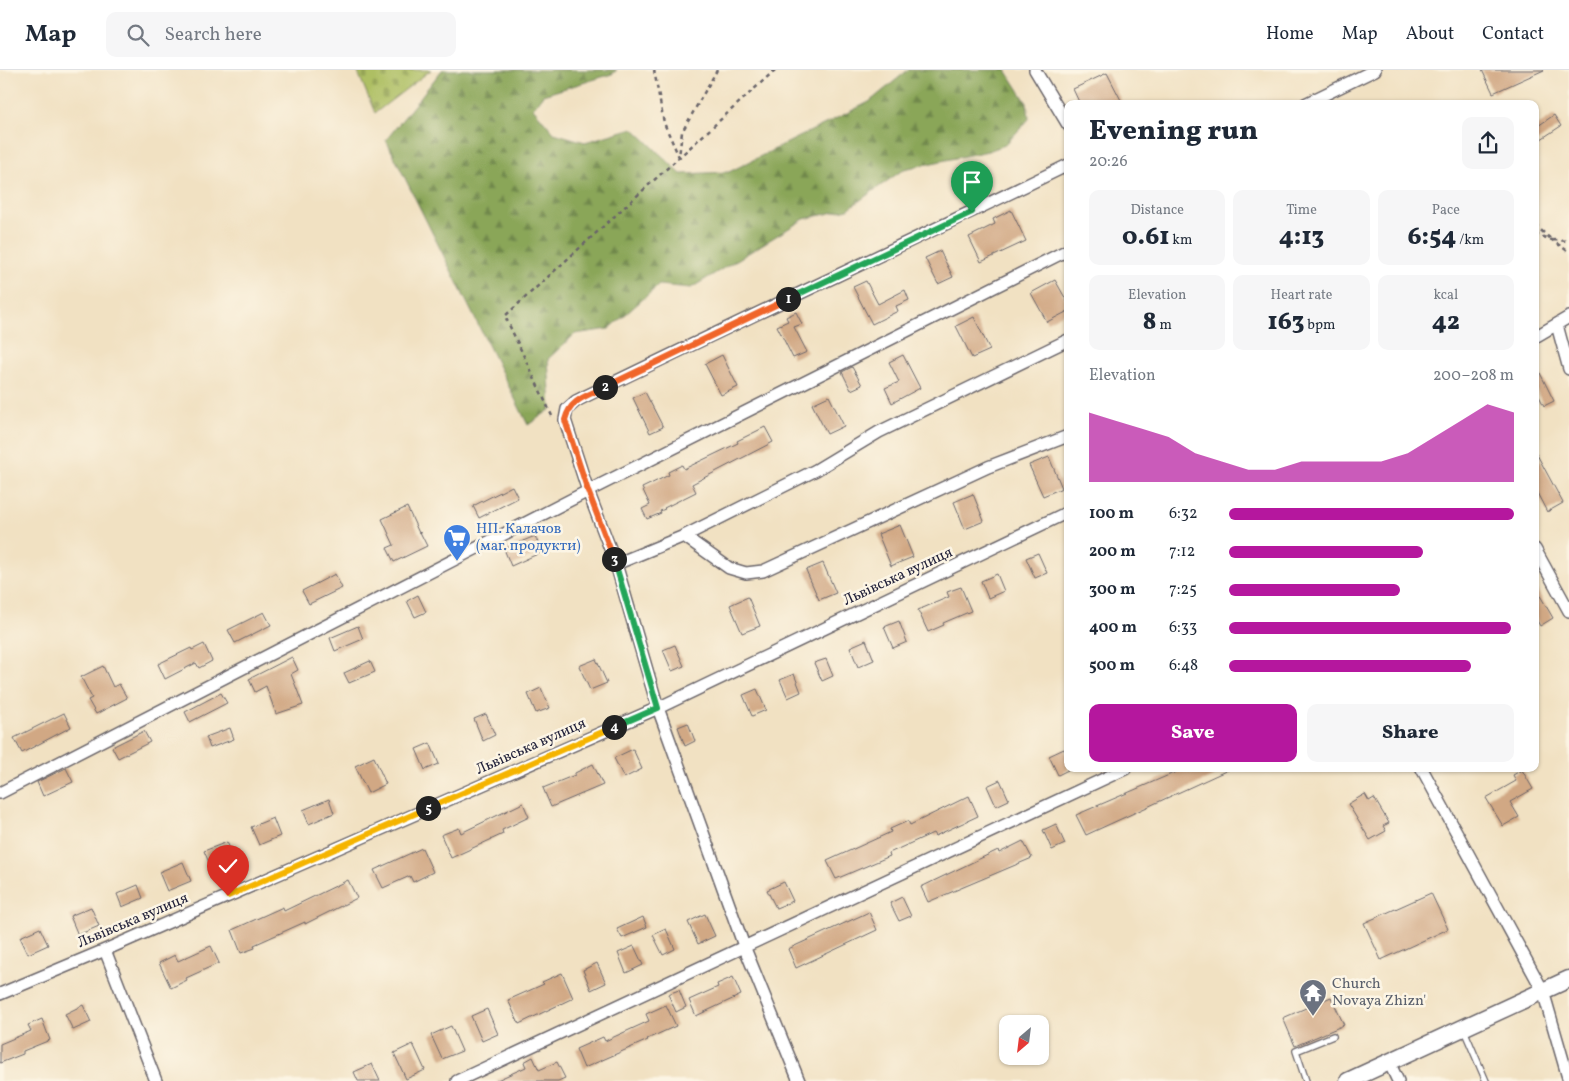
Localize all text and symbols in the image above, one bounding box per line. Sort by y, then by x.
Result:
search box [106,12,456,57]
text: Map [25,18,76,52]
icon: search [124,21,152,49]
text: Search here [164,22,262,48]
text: Home [1266,22,1314,47]
text: Map [1342,22,1378,47]
text: About [1406,22,1454,47]
text: Contact [1482,22,1544,47]
text: Evening run [1089,112,1258,151]
button: share [1462,117,1514,169]
text: 20:26 [1089,151,1128,173]
pin [951,161,993,212]
icon: arrive [958,168,986,196]
text: Distance [1130,201,1184,220]
text: Time [1286,201,1317,220]
text: Pace [1432,201,1460,220]
text: 0.61 [1122,220,1170,255]
text: 4:13 [1279,220,1324,255]
text: 6:54 [1407,220,1456,255]
text: km [1170,231,1192,250]
text: /km [1456,231,1484,250]
pin: 1 [776,286,800,312]
text: Elevation [1128,286,1186,305]
text: Heart rate [1271,286,1332,305]
text: kcal [1433,286,1458,305]
text: 1 [786,290,791,309]
text: 8 [1143,305,1157,340]
text: 163 [1268,305,1305,340]
text: 42 [1432,305,1460,340]
text: m [1157,316,1172,335]
text: bpm [1305,316,1335,335]
text: Elevation [1089,365,1156,387]
text: 200–208 m [1433,365,1514,387]
pin: 2 [592,374,618,400]
text: 2 [602,378,609,397]
text: 100 m [1089,503,1134,525]
text: 6:32 [1169,503,1198,525]
place label: НП. Калачов (маг. продукти) [476,519,581,557]
supermarket icon: НП. Калачов (маг. продукти) [442,523,472,562]
text: 200 m [1089,541,1136,563]
text: 7:12 [1169,541,1195,563]
street label: Львівська вулиця [840,542,956,612]
pin: 3 [602,546,626,572]
text: 3 [611,550,618,569]
text: 300 m [1089,579,1135,601]
text: 7:25 [1169,579,1197,601]
text: 400 m [1089,617,1137,639]
text: 6:33 [1169,617,1197,639]
text: 500 m [1089,655,1135,677]
text: 6:48 [1169,655,1198,677]
button: Save [1089,704,1297,762]
button: Share [1307,704,1514,762]
street label: Львівська вулиця [473,713,590,781]
pin: 4 [602,714,626,740]
text: 4 [610,718,619,737]
pin: 5 [416,796,440,820]
text: 5 [425,799,432,818]
pin [207,845,249,896]
icon: check [214,852,242,880]
street label: Львівська вулиця [74,888,192,954]
place label: Church Novaya Zhizn' [1332,974,1426,1012]
temple icon: Church Novaya Zhizn' [1298,978,1328,1017]
north arrow [999,1015,1049,1065]
map controls [999,1015,1049,1065]

